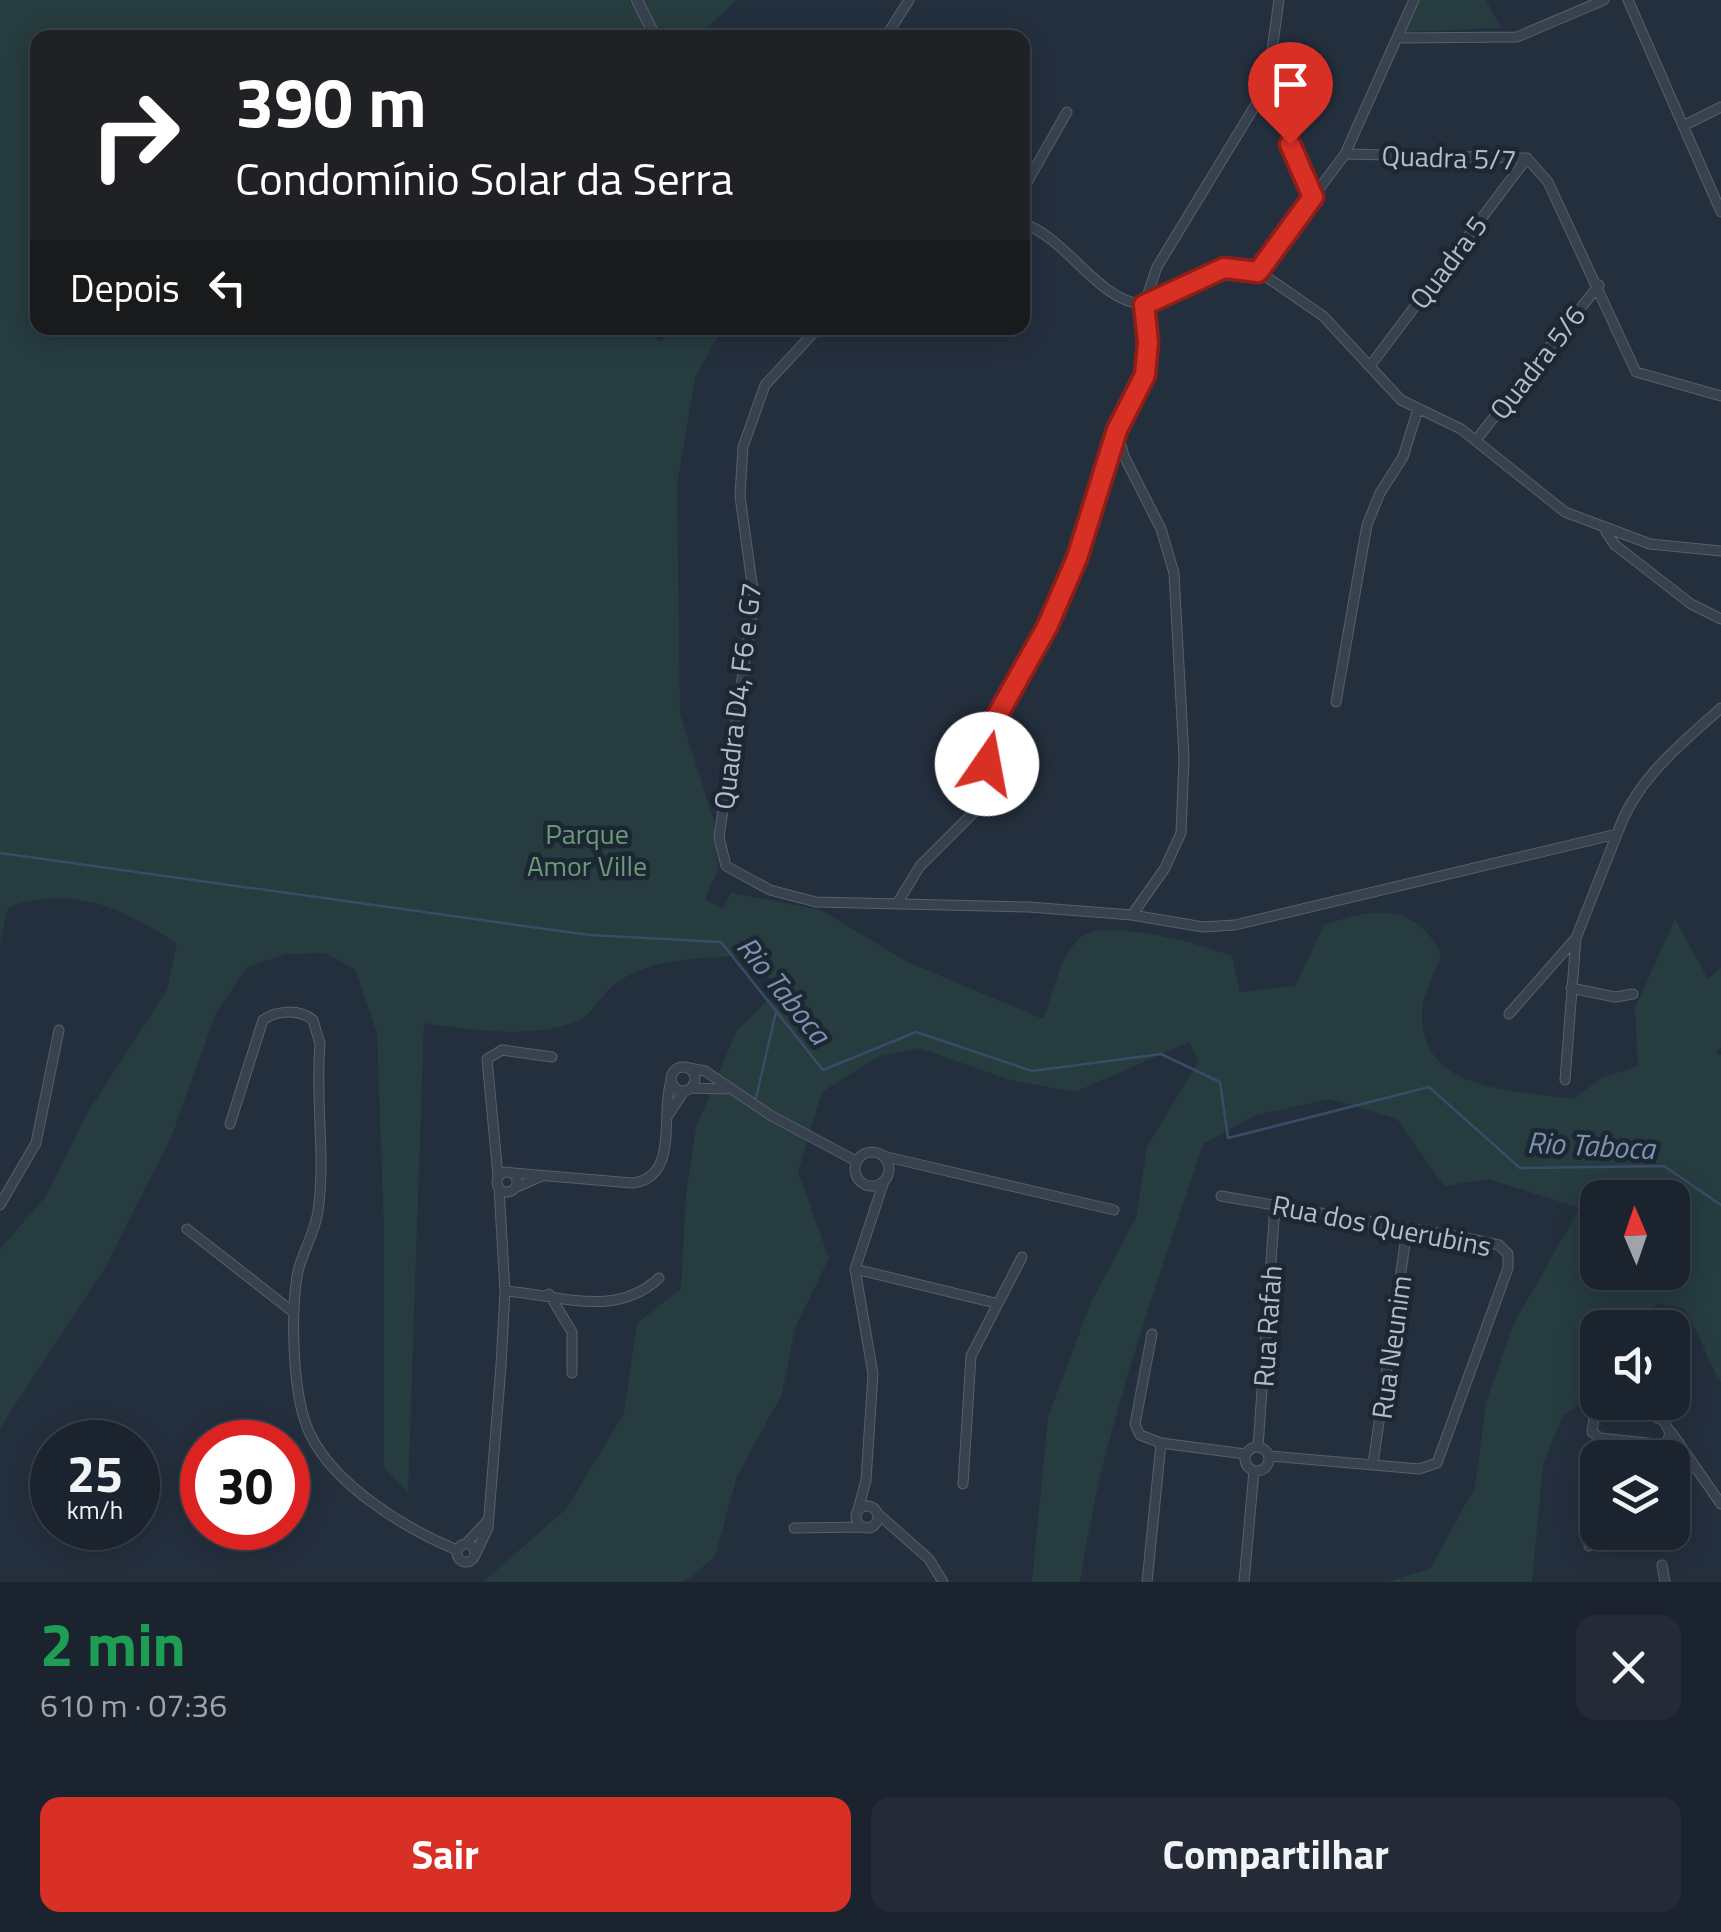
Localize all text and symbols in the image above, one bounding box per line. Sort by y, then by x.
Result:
pin [1248,42,1333,145]
text: 390 m [235,48,427,154]
icon: arrive [1263,57,1318,112]
icon: right [70,70,200,200]
street label: Quadra 5/7 [1381,133,1517,181]
text: Condomínio Solar da Serra [235,144,733,212]
street label: Quadra 5 [1398,206,1498,318]
text: Depois [70,259,180,317]
icon: left [200,260,255,315]
street label: Quadra 5/6 [1479,296,1595,428]
street label: Quadra D4, F6 e G7 [702,580,772,812]
position arrow [935,712,1039,816]
park label: Parque Amor Ville [527,812,647,887]
water label: Rio Taboca [726,926,843,1056]
water label: Rio Taboca [1526,1119,1658,1171]
north arrow [1580,1180,1690,1290]
map controls [1580,1180,1690,1550]
street label: Rua dos Querubins [1269,1183,1495,1267]
street label: Rua Rafah [1241,1264,1293,1388]
street label: Rua Neunim [1360,1272,1422,1422]
button: sound [1580,1310,1690,1420]
speed limit sign: 30 [180,1420,310,1550]
text: 25 [67,1435,123,1511]
button: layers [1580,1440,1690,1550]
text: km/h [67,1491,123,1529]
text: 2 min [40,1598,186,1689]
button: close [1576,1615,1681,1720]
text: 610 m · 07:36 [40,1681,227,1729]
button: Sair [40,1797,851,1912]
button: Compartilhar [871,1797,1681,1912]

